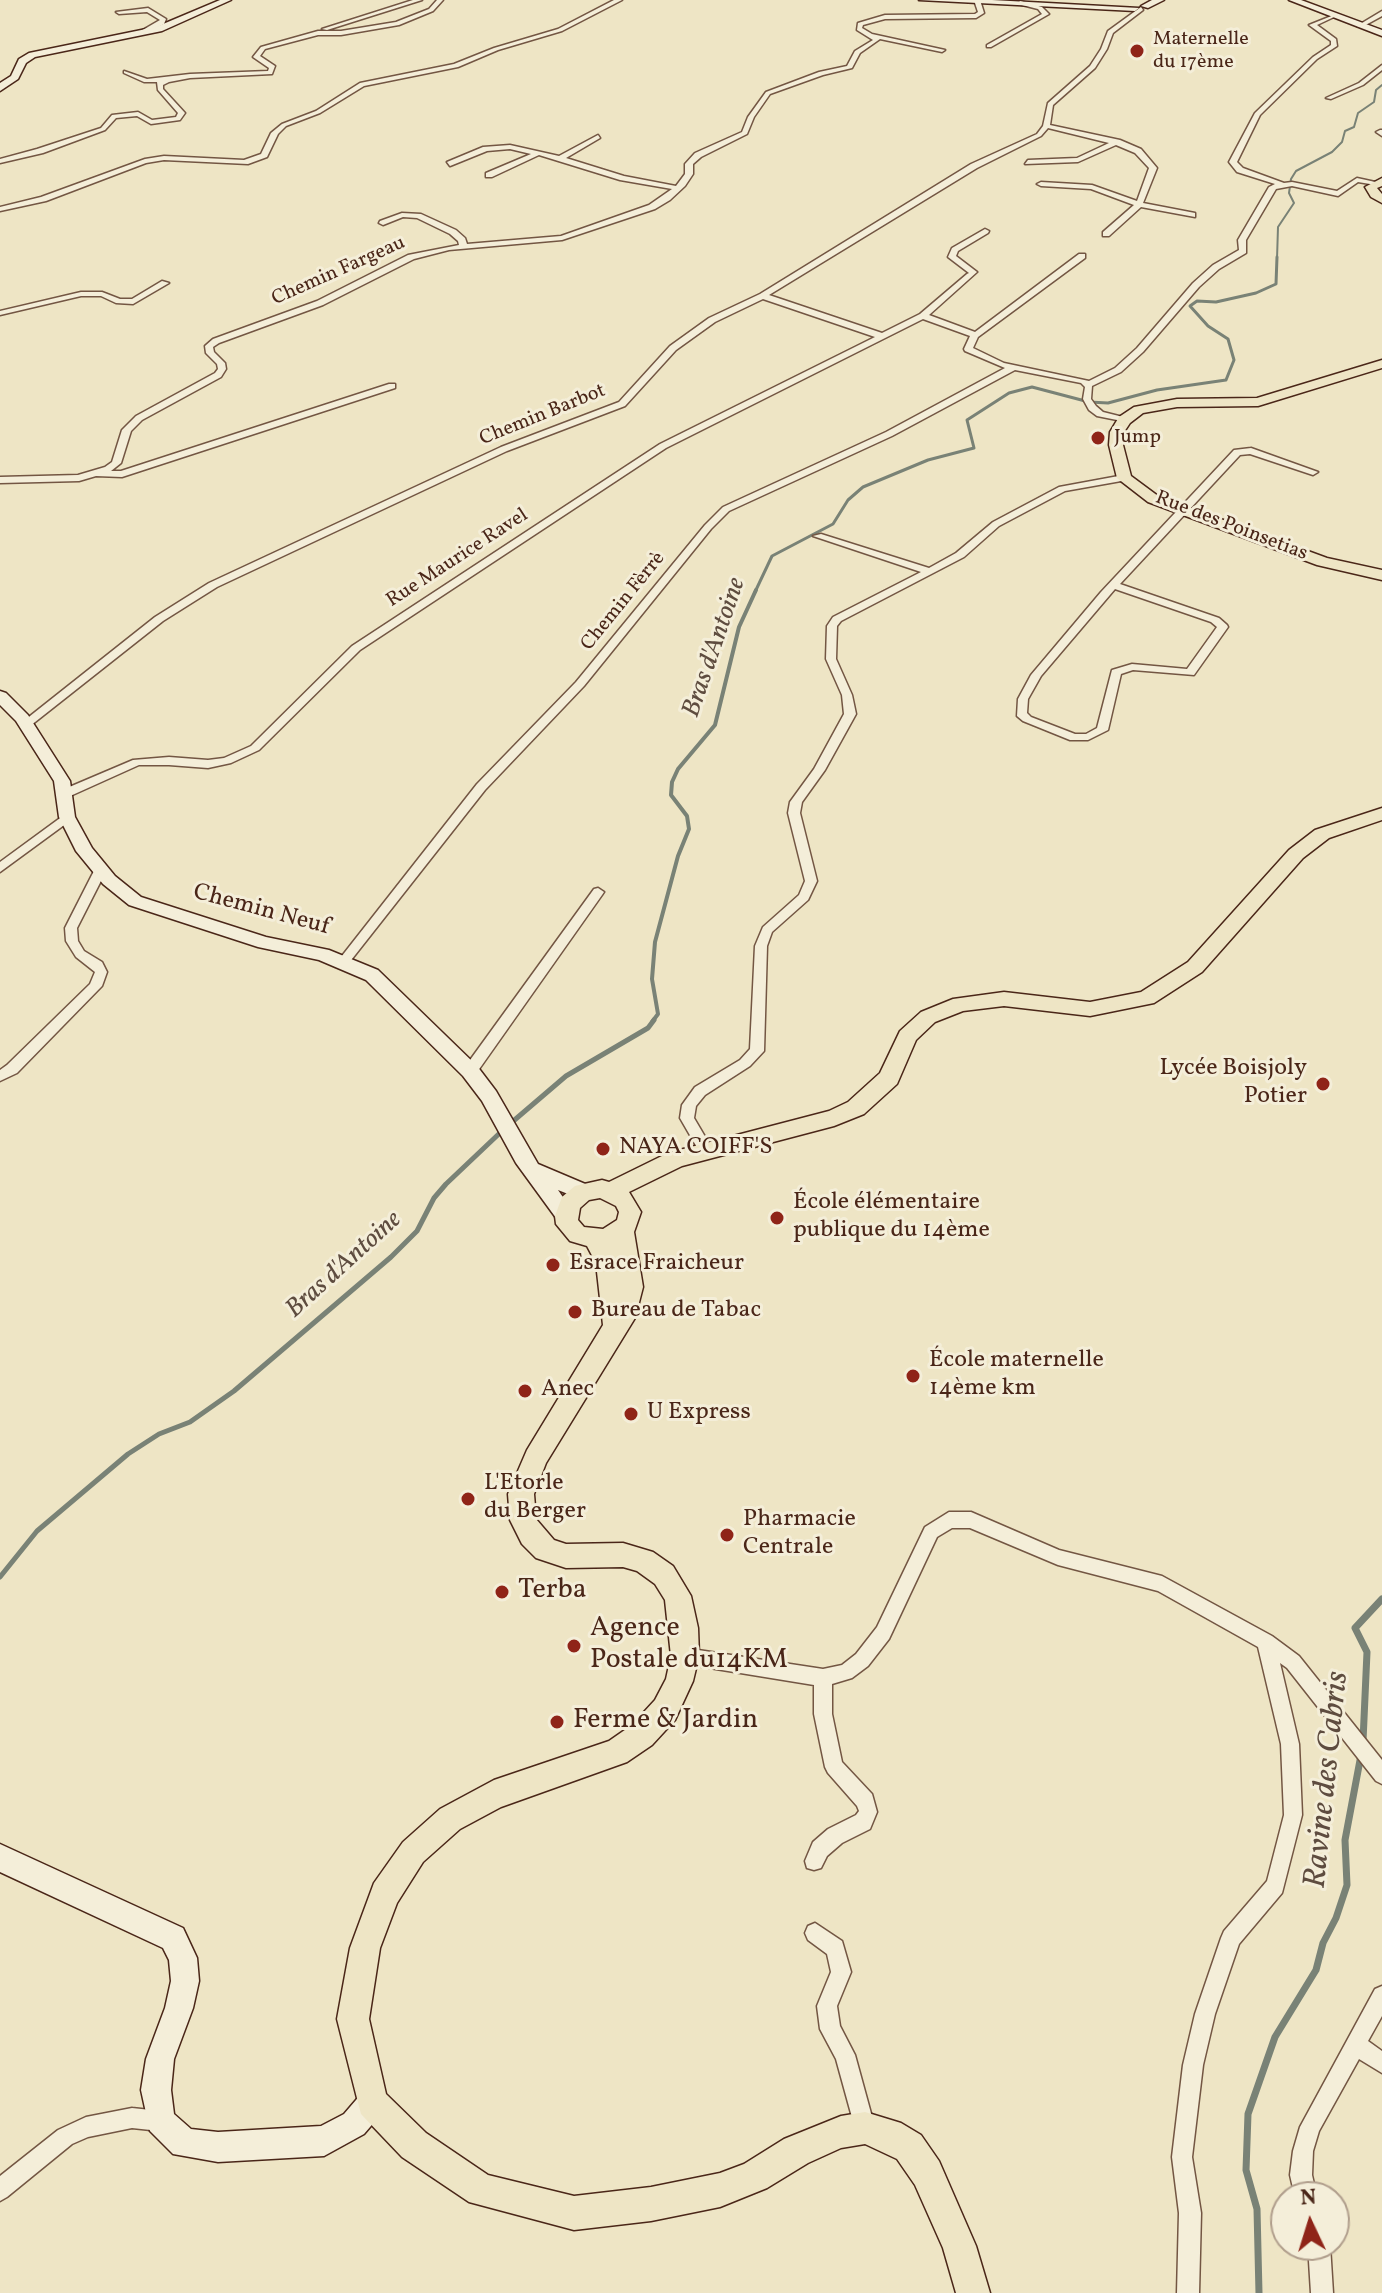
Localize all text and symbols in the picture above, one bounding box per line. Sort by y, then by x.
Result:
place label: Maternelle du 17ème [1153,28,1249,75]
marker: Maternelle du 17ème [1128,42,1146,60]
street label: Chemin Fargeau [269,232,409,312]
street label: Chemin Barbot [477,380,609,452]
place label: Jump [1114,426,1161,450]
marker: Jump [1089,429,1107,447]
street label: Rue des Poinsetias [1151,487,1311,567]
street label: Rue Maurice Ravel [383,504,533,614]
street label: Chemin Fèrrè [577,548,671,656]
water label: Bras d'Antoine [678,574,754,722]
street label: Chemin Neuf [190,879,332,943]
place label: Lycée Boisjoly Potier [1160,1056,1307,1112]
marker: Lycée Boisjoly Potier [1314,1075,1332,1093]
place label: NAYA COIFF'S [619,1135,773,1163]
marker: NAYA COIFF'S [594,1140,612,1158]
place label: École élémentaire publique du 14ème [793,1190,990,1246]
water label: Bras d'Antoine [281,1206,409,1326]
marker: École élémentaire publique du 14ème [768,1209,786,1227]
place label: Esrace Fraicheur [569,1251,744,1279]
marker: Esrace Fraicheur [544,1256,562,1274]
place label: Bureau de Tabac [591,1298,761,1326]
marker: Bureau de Tabac [566,1303,584,1321]
place label: École maternelle 14ème km [929,1348,1104,1404]
marker: École maternelle 14ème km [904,1367,922,1385]
place label: Anec [541,1377,594,1405]
marker: Anec [516,1382,534,1400]
place label: U Express [647,1400,751,1428]
marker: U Express [622,1405,640,1423]
place label: L'Etorle du Berger [484,1471,586,1527]
marker: L'Etorle du Berger [459,1490,477,1508]
place label: Pharmacie Centrale [743,1507,856,1563]
marker: Pharmacie Centrale [718,1526,736,1544]
place label: Terba [518,1575,587,1609]
marker: Terba [493,1583,511,1601]
place label: Agence Postale du14KM [590,1613,788,1679]
marker: Agence Postale du14KM [565,1637,583,1655]
water label: Ravine des Cabris [1299,1670,1359,1890]
place label: Ferme & Jardin [573,1705,758,1739]
marker: Ferme & Jardin [548,1713,566,1731]
north arrow [1270,2181,1350,2261]
text: N [1299,2183,1317,2215]

